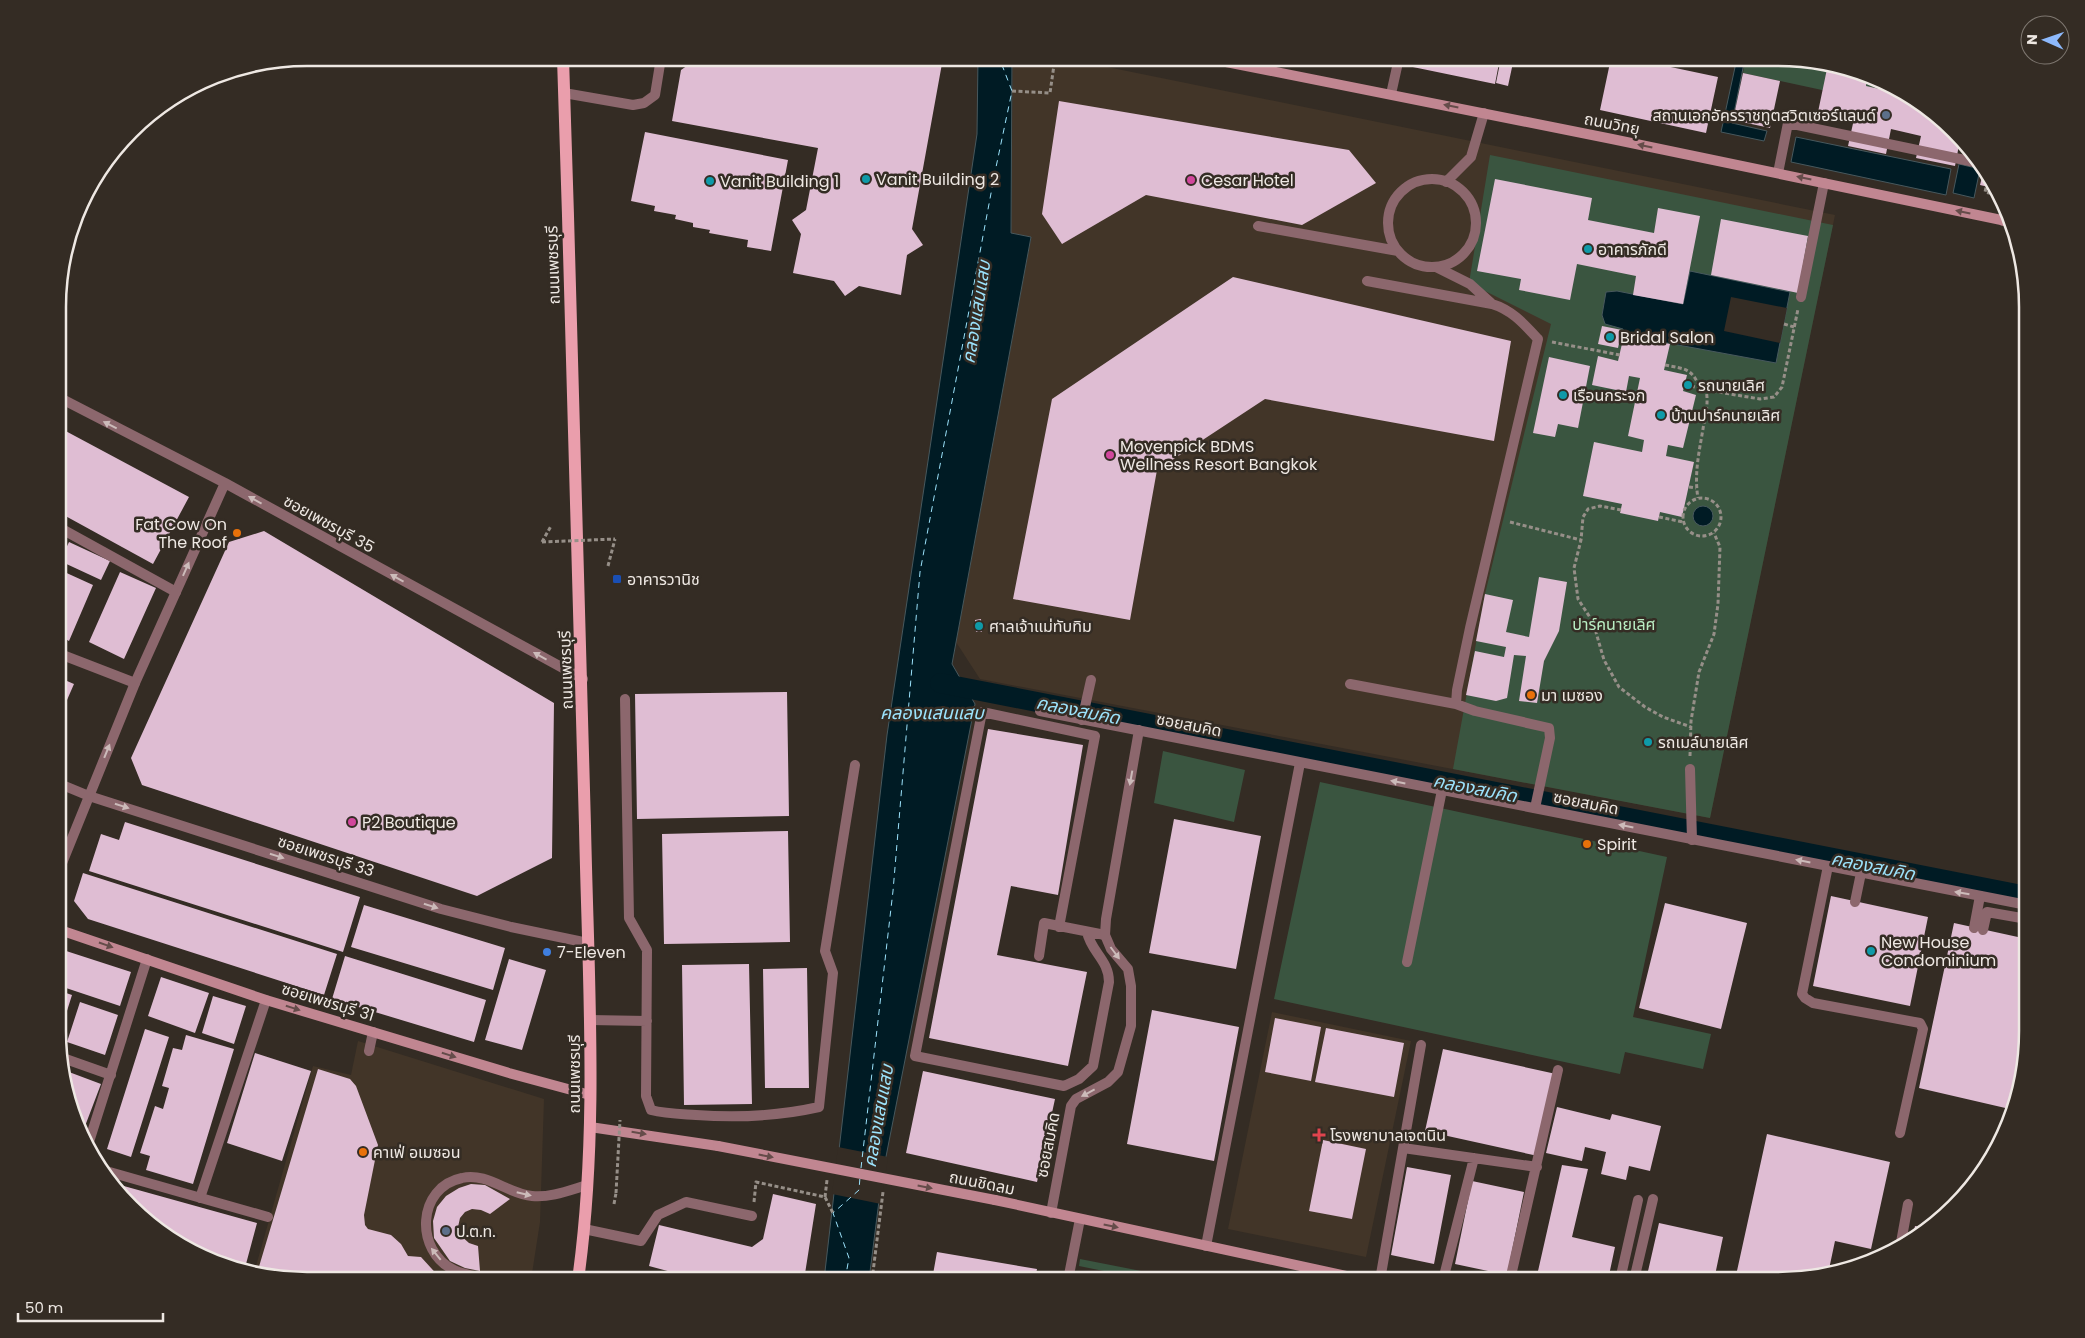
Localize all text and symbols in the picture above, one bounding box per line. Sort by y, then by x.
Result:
north arrow [2020,15,2070,65]
text: N [2022,34,2042,45]
one-way arrow [1443,102,1459,110]
place label: สถานเอกอัครราชทูตสวิตเซอร์แลนด์ [1652,104,1876,127]
street label: ถนนวิทยุ [1582,107,1642,141]
marker: สถานเอกอัครราชทูตสวิตเซอร์แลนด์ [1880,109,1892,121]
one-way arrow [1636,141,1652,149]
place label: Vanit Building 2 [876,168,999,191]
place label: Cesar Hotel [1201,169,1294,192]
place label: Vanit Building 1 [720,170,839,193]
marker: Vanit Building 2 [860,173,872,185]
marker: Cesar Hotel [1185,174,1197,186]
one-way arrow [1795,174,1811,182]
marker: Vanit Building 1 [704,175,716,187]
one-way arrow [1955,208,1970,216]
street label: ถนนเพชรบุรี [540,225,566,305]
place label: อาคารภักดี [1598,238,1667,261]
marker: อาคารภักดี [1582,243,1594,255]
water label: คลองแสนแสบ [956,258,997,365]
place label: Bridal Salon [1620,326,1714,349]
marker: Bridal Salon [1604,331,1616,343]
place label: รถนายเลิศ [1698,374,1765,397]
marker: รถนายเลิศ [1682,379,1694,391]
place label: เรือนกระจก [1573,384,1645,407]
marker: เรือนกระจก [1557,389,1569,401]
place label: บ้านปาร์คนายเลิศ [1671,404,1780,427]
marker: บ้านปาร์คนายเลิศ [1655,409,1667,421]
one-way arrow [103,421,117,429]
place label: Movenpick BDMS Wellness Resort Bangkok [1120,435,1318,476]
marker: Movenpick BDMS Wellness Resort Bangkok [1104,449,1116,461]
street label: ซอยเพชรบุรี 35 [279,489,379,559]
one-way arrow [247,496,262,504]
place label: Fat Cow On The Roof [135,513,227,554]
marker: Fat Cow On The Roof [231,527,243,539]
one-way arrow [182,562,191,577]
place label: อาคารวานิช [627,568,700,591]
marker: อาคารวานิช [611,573,623,585]
one-way arrow [390,574,404,582]
park label: ปาร์คนายเลิศ [1572,613,1656,636]
place label: ศาลเจ้าแม่ทับทิม [989,615,1092,638]
marker: ศาลเจ้าแม่ทับทิม [973,620,985,632]
street label: ถนนเพชรบุรี [553,630,579,710]
one-way arrow [532,652,547,660]
place label: มา เมซอง [1541,684,1603,707]
marker: มา เมซอง [1525,689,1537,701]
water label: คลองสมคิด [1034,690,1123,731]
water label: คลองแสนแสบ [880,700,985,725]
street label: ซอยสมคิด [1154,707,1224,743]
place label: รถเมล์นายเลิศ [1658,731,1749,754]
marker: รถเมล์นายเลิศ [1642,736,1654,748]
one-way arrow [104,743,112,758]
water label: คลองสมคิด [1431,768,1520,809]
one-way arrow [1126,771,1134,787]
one-way arrow [1389,777,1405,785]
street label: ซอยสมคิด [1551,785,1621,821]
one-way arrow [115,803,130,811]
place label: P2 Boutique [362,811,456,834]
marker: P2 Boutique [346,816,358,828]
one-way arrow [1618,822,1634,830]
street label: ซอยเพชรบุรี 33 [275,830,377,882]
place label: Spirit [1597,833,1637,856]
marker: Spirit [1581,838,1593,850]
water label: คลองสมคิด [1829,846,1918,887]
one-way arrow [269,853,284,860]
one-way arrow [1795,857,1810,865]
one-way arrow [1954,888,1970,896]
one-way arrow [424,903,439,910]
place label: New House Condominium [1881,931,1996,972]
place label: 7-Eleven [557,941,626,964]
one-way arrow [99,942,114,950]
marker: New House Condominium [1865,945,1877,957]
marker: 7-Eleven [541,946,553,958]
one-way arrow [1110,946,1120,960]
street label: ซอยเพชรบุรี 31 [279,977,377,1027]
one-way arrow [286,1004,301,1012]
street label: ถนนเพชรบุรี [563,1034,586,1113]
one-way arrow [441,1051,456,1059]
water label: คลองแสนแสบ [857,1062,900,1169]
one-way arrow [1081,1088,1094,1097]
street label: ซอยสมคิด [1030,1110,1066,1180]
place label: โรงพยาบาลเจตนิน [1330,1124,1446,1147]
marker: โรงพยาบาลเจตนิน [1312,1128,1326,1142]
one-way arrow [631,1130,647,1138]
place label: คาเฟ่ อเมซอน [373,1141,461,1164]
marker: คาเฟ่ อเมซอน [357,1146,369,1158]
one-way arrow [758,1152,774,1160]
street label: ถนนชิดลม [947,1165,1017,1201]
one-way arrow [918,1183,933,1191]
one-way arrow [517,1190,532,1198]
place label: ป.ต.ท. [456,1220,496,1243]
one-way arrow [1103,1222,1119,1230]
marker: ป.ต.ท. [440,1225,452,1237]
one-way arrow [431,1248,442,1261]
scale bar [18,1290,162,1322]
text: 50 m [25,1297,63,1318]

